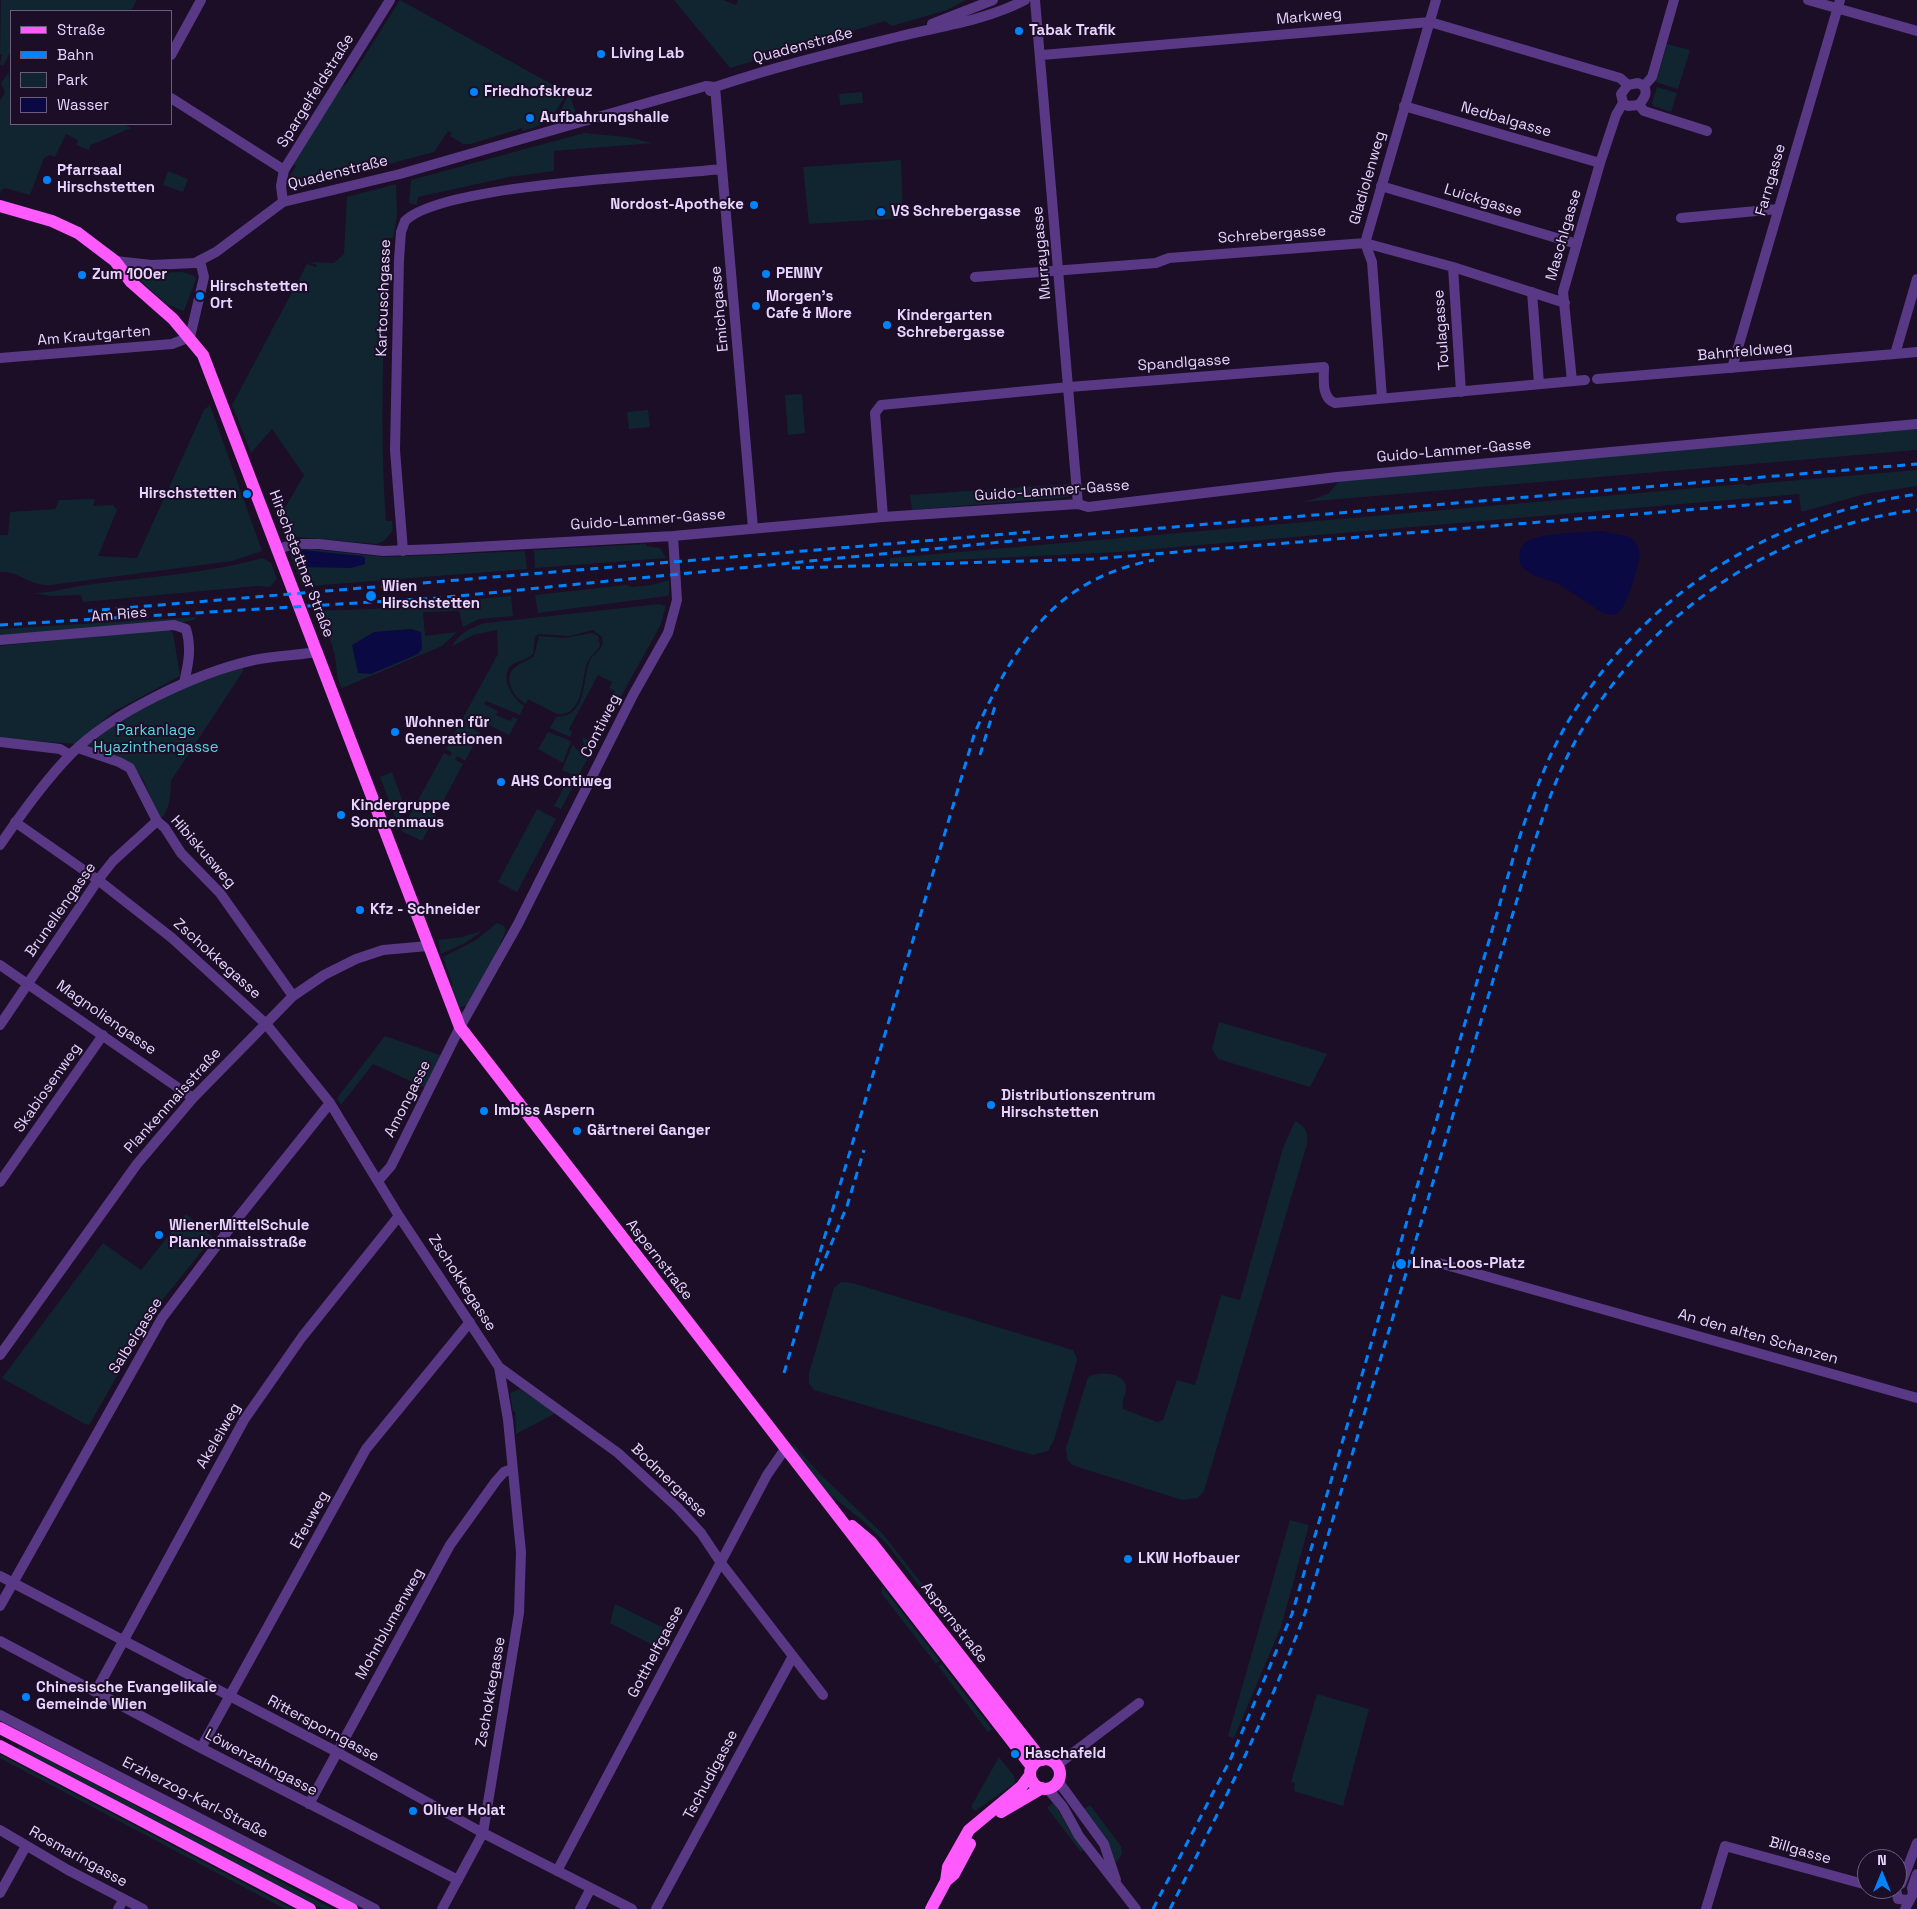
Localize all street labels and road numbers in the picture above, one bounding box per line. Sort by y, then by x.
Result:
street label: Markweg [1275,5,1343,29]
street label: Quadenstraße [751,24,855,68]
street label: Spargelfeldstraße [274,31,358,151]
street label: Nedbalgasse [1459,98,1553,142]
street label: Gladiolenweg [1346,129,1390,227]
street label: Farngasse [1752,142,1790,218]
street label: Quadenstraße [286,152,390,194]
street label: Luickgasse [1442,181,1524,221]
street label: Maschlgasse [1542,187,1586,283]
street label: Murraygasse [1029,206,1055,300]
street label: Schrebergasse [1217,222,1327,248]
street label: Kartouschgasse [373,239,395,357]
street label: Emichgasse [707,265,733,353]
street label: Toulagasse [1430,289,1454,371]
street label: Am Krautgarten [37,322,151,350]
street label: Bahnfeldweg [1697,339,1793,365]
street label: Spandlgasse [1137,351,1231,375]
street label: Guido-Lammer-Gasse [1376,435,1532,467]
street label: Guido-Lammer-Gasse [974,477,1130,505]
street label: Hirschstettner Straße [265,488,337,640]
street label: Guido-Lammer-Gasse [570,506,726,534]
street label: Am Ries [90,604,148,626]
street label: Contiweg [577,691,625,761]
street label: Hibiskusweg [167,812,239,892]
street label: Brunellengasse [22,859,100,961]
street label: Zschokkegasse [170,915,264,1003]
street label: Magnoliengasse [53,977,159,1059]
street label: Skabiosenweg [11,1040,85,1136]
street label: Plankenmaisstraße [121,1044,225,1158]
street label: Amongasse [381,1058,435,1140]
street label: Aspernstraße [622,1216,696,1304]
street label: Zschokkegasse [424,1231,500,1335]
street label: Salbeigasse [105,1295,167,1377]
street label: An den alten Schanzen [1676,1306,1840,1368]
street label: Akeleiweg [193,1400,245,1472]
street label: Bodmergasse [627,1440,711,1522]
street label: Efeuweg [287,1488,333,1552]
street label: Mohnblumenweg [352,1565,428,1683]
street label: Aspernstraße [917,1579,991,1667]
street label: Gotthelfgasse [624,1603,688,1701]
street label: Zschokkegasse [472,1636,510,1748]
street label: Rittersporngasse [264,1692,382,1766]
street label: Löwenzahngasse [202,1726,320,1800]
street label: Tschudigasse [680,1727,742,1823]
street label: Erzherzog-Karl-Straße [119,1753,271,1843]
street label: Rosmaringasse [26,1823,130,1891]
street label: Billgasse [1767,1834,1833,1868]

